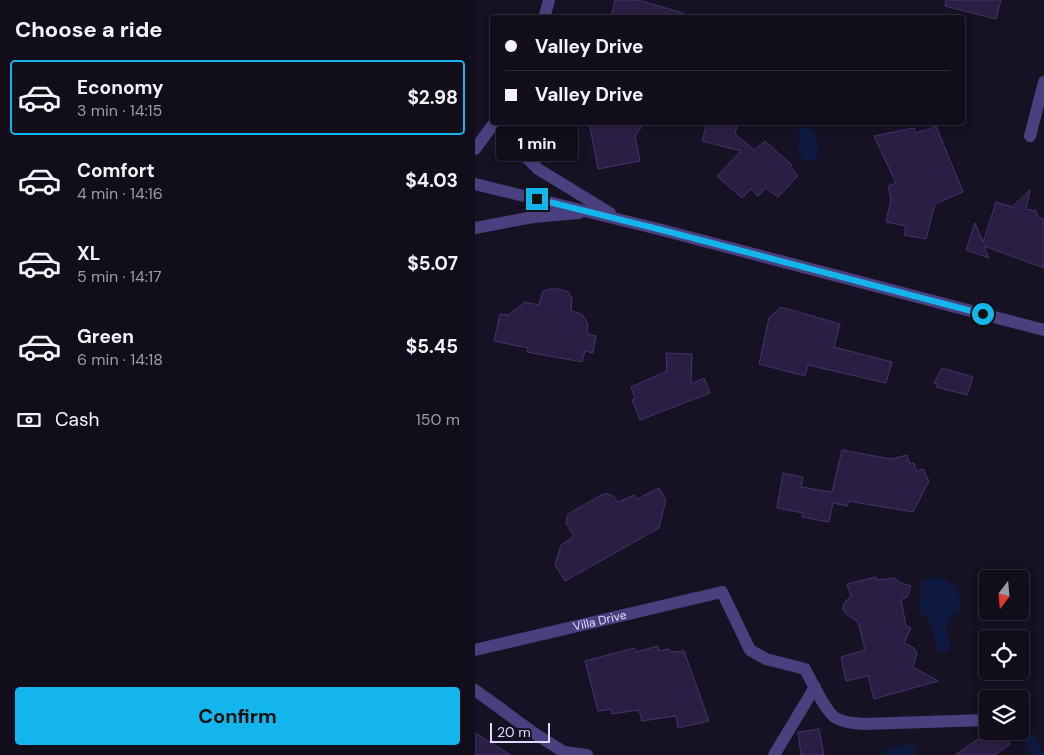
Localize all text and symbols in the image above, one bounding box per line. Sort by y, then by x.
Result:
text: Choose a ride [15,15,163,44]
text: Valley Drive [535,34,644,59]
icon: car [17,75,62,120]
text: Economy [77,75,164,100]
text: Valley Drive [535,82,644,107]
text: $2.98 [407,85,458,110]
text: 3 min · 14:15 [77,100,162,121]
callout: 1 min [496,126,578,162]
text: 1 min [518,133,556,154]
icon: car [17,158,62,203]
text: Comfort [77,158,155,183]
text: $4.03 [405,168,458,193]
text: 4 min · 14:16 [77,183,163,204]
route end [526,188,548,210]
icon: car [17,241,62,286]
text: XL [77,241,100,266]
text: $5.07 [407,251,458,276]
text: 5 min · 14:17 [77,266,161,287]
route start [972,303,994,325]
icon: car [17,324,62,369]
text: Green [77,324,134,349]
text: $5.45 [406,334,458,359]
text: 6 min · 14:18 [77,349,163,370]
icon: cash [15,406,43,434]
text: Cash [55,407,99,432]
text: 150 m [416,409,460,430]
north arrow [979,570,1029,620]
map controls [979,570,1029,740]
street label: Villa Drive [571,607,628,635]
button: locate [979,630,1029,680]
button: Confirm [15,687,460,745]
button: layers [979,690,1029,740]
scale bar [490,720,550,743]
text: 20 m [497,723,531,741]

